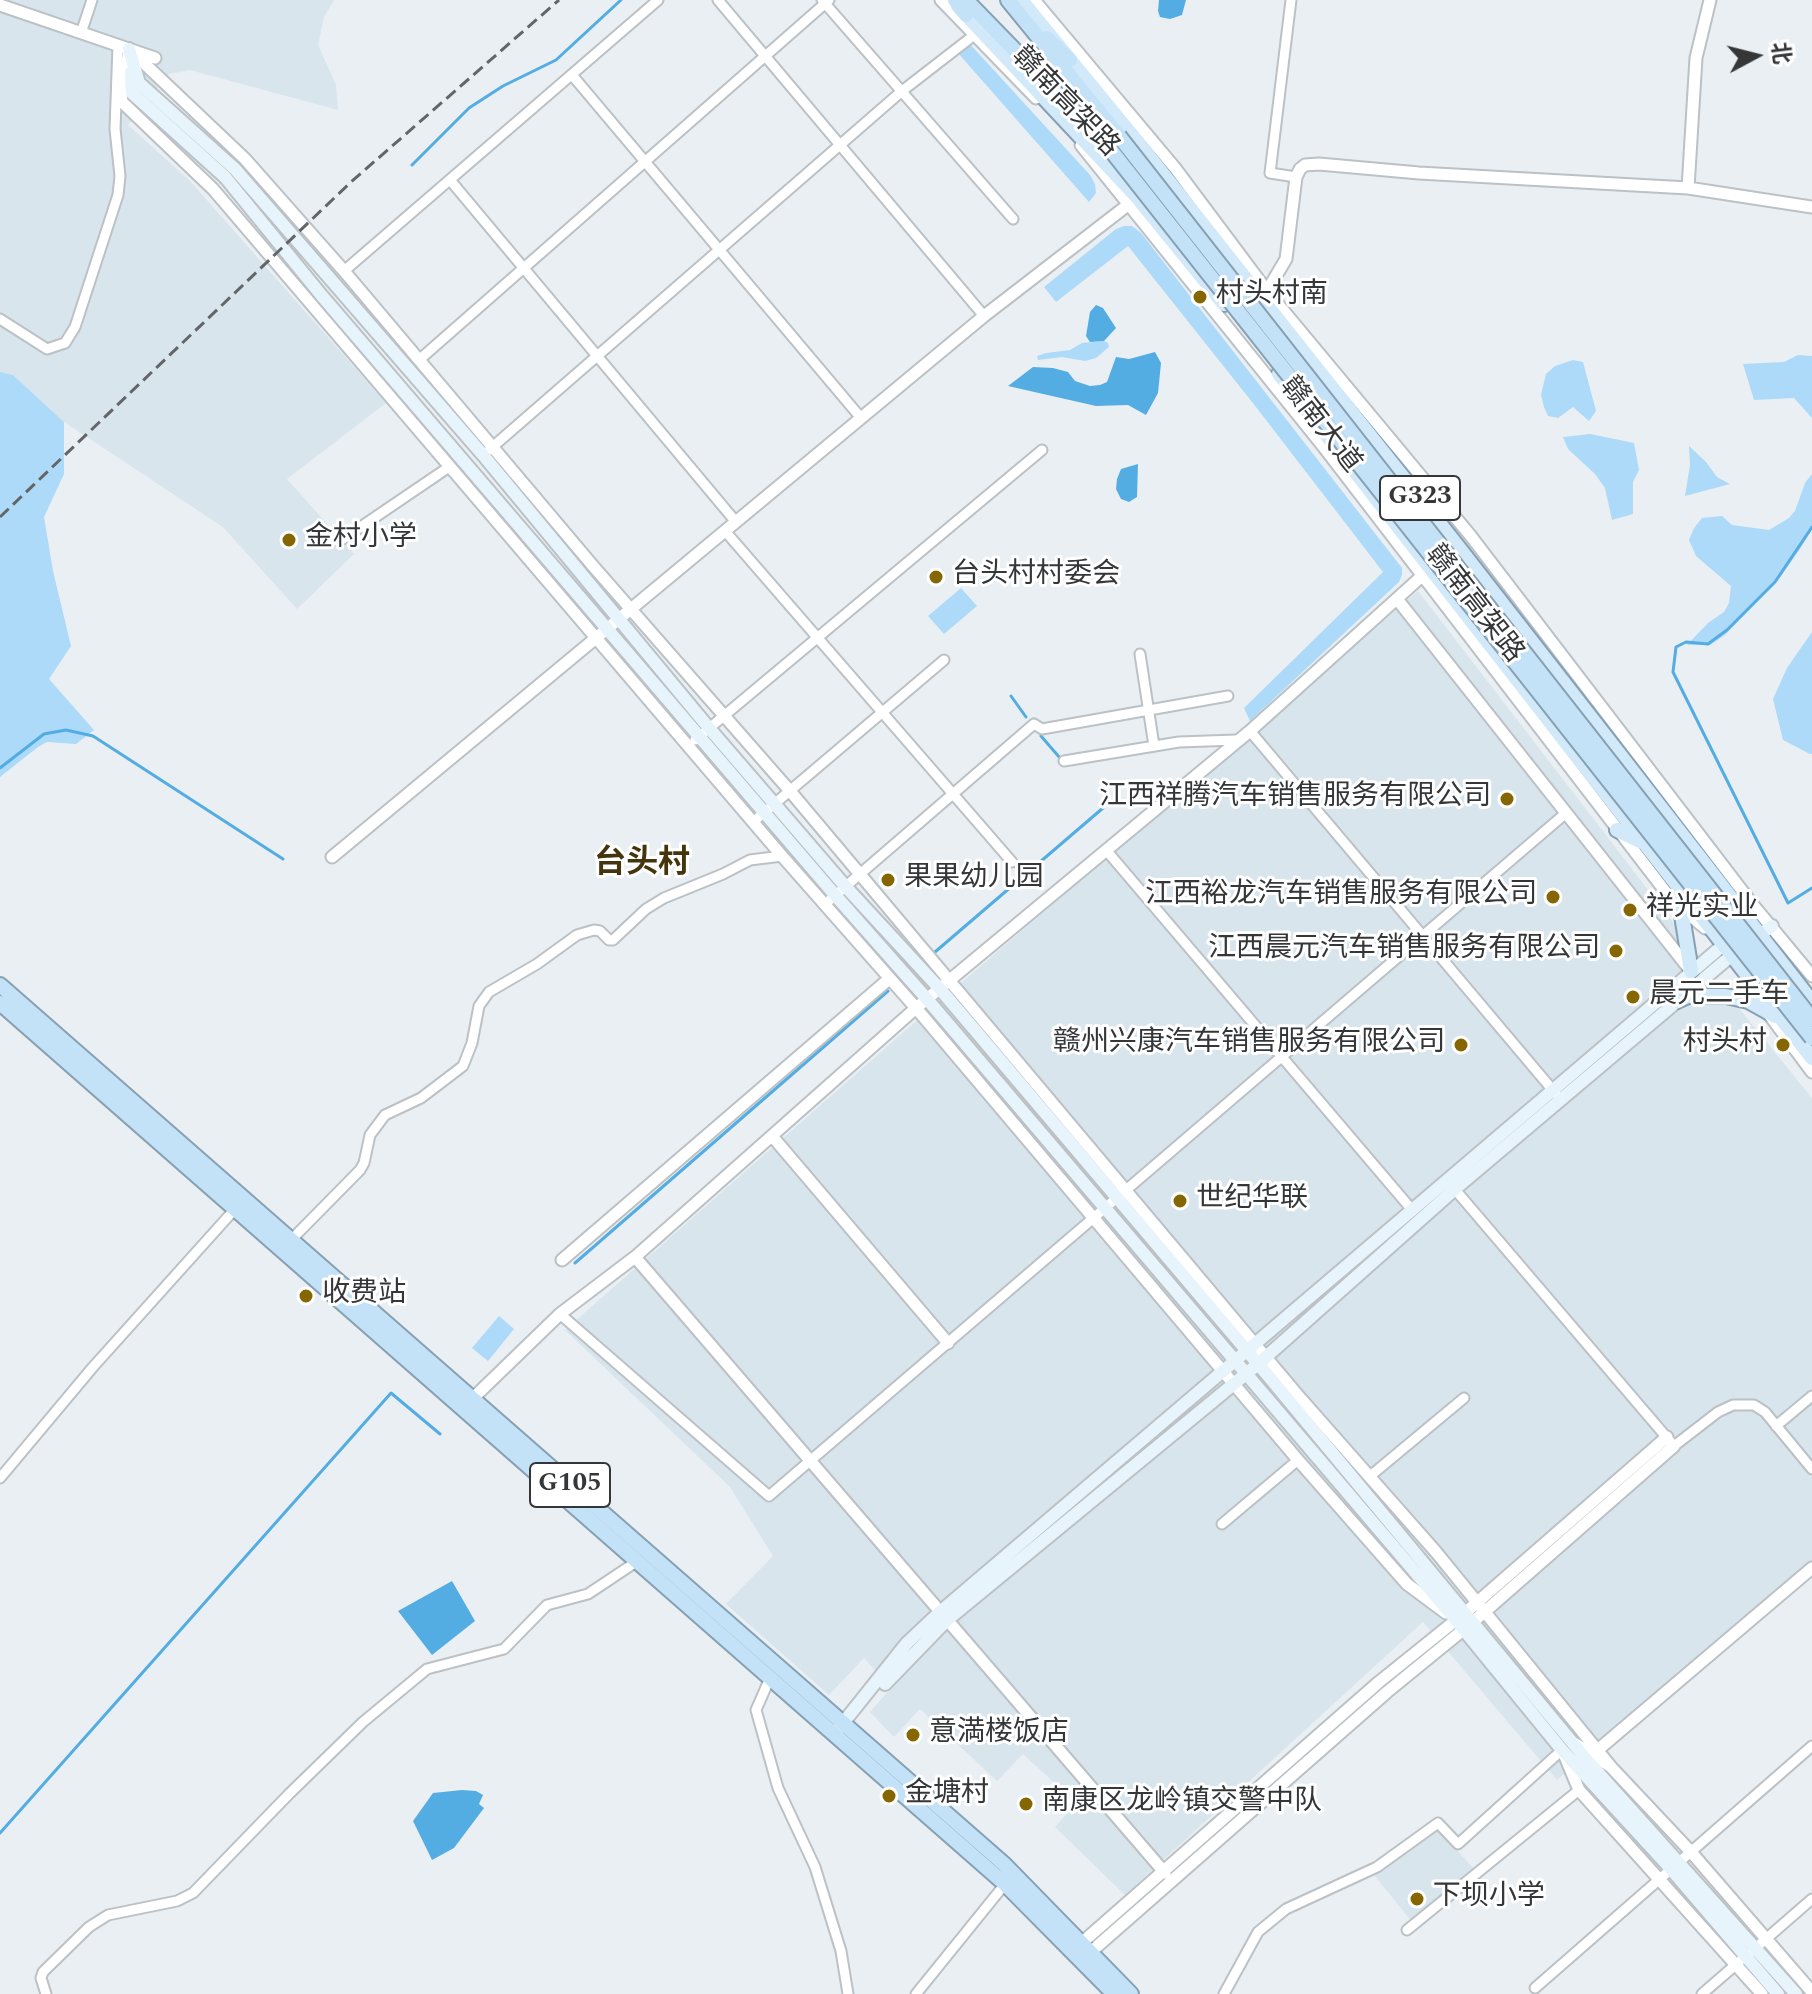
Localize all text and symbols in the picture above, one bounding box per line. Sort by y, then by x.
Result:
north arrow [1716,16,1796,96]
text: 北 [1763,40,1798,66]
street label: 赣南高架路 [1003,41,1125,165]
place label: 村头村南 [1216,280,1328,314]
marker: 村头村南 [1191,288,1209,306]
street label: 赣南大道 [1271,372,1367,480]
road number: G323 [1380,476,1460,520]
place label: 金村小学 [305,523,417,557]
marker: 金村小学 [280,531,298,549]
street label: 赣南高架路 [1417,539,1529,671]
place label: 台头村村委会 [952,560,1120,594]
marker: 台头村村委会 [927,568,945,586]
place label: 江西祥腾汽车销售服务有限公司 [1099,782,1491,816]
marker: 江西祥腾汽车销售服务有限公司 [1498,790,1516,808]
district label: 台头村 [594,847,690,885]
place label: 果果幼儿园 [904,863,1044,897]
marker: 果果幼儿园 [879,871,897,889]
place label: 江西裕龙汽车销售服务有限公司 [1145,880,1537,914]
marker: 江西裕龙汽车销售服务有限公司 [1544,888,1562,906]
place label: 祥光实业 [1646,893,1758,927]
marker: 祥光实业 [1621,901,1639,919]
place label: 江西晨元汽车销售服务有限公司 [1208,934,1600,968]
marker: 江西晨元汽车销售服务有限公司 [1607,942,1625,960]
place label: 晨元二手车 [1649,980,1789,1014]
marker: 晨元二手车 [1624,988,1642,1006]
place label: 赣州兴康汽车销售服务有限公司 [1053,1028,1445,1062]
place label: 村头村 [1683,1028,1767,1062]
marker: 赣州兴康汽车销售服务有限公司 [1452,1036,1470,1054]
marker: 村头村 [1774,1036,1792,1054]
place label: 世纪华联 [1196,1184,1308,1218]
marker: 世纪华联 [1171,1192,1189,1210]
place label: 收费站 [322,1279,406,1313]
marker: 收费站 [297,1287,315,1305]
road number: G105 [530,1463,610,1507]
place label: 意満楼饭店 [929,1718,1069,1752]
marker: 意満楼饭店 [904,1726,922,1744]
place label: 金塘村 [905,1779,989,1813]
marker: 金塘村 [880,1787,898,1805]
place label: 南康区龙岭镇交警中队 [1042,1787,1322,1821]
marker: 南康区龙岭镇交警中队 [1017,1795,1035,1813]
place label: 下坝小学 [1433,1882,1545,1916]
marker: 下坝小学 [1408,1890,1426,1908]

